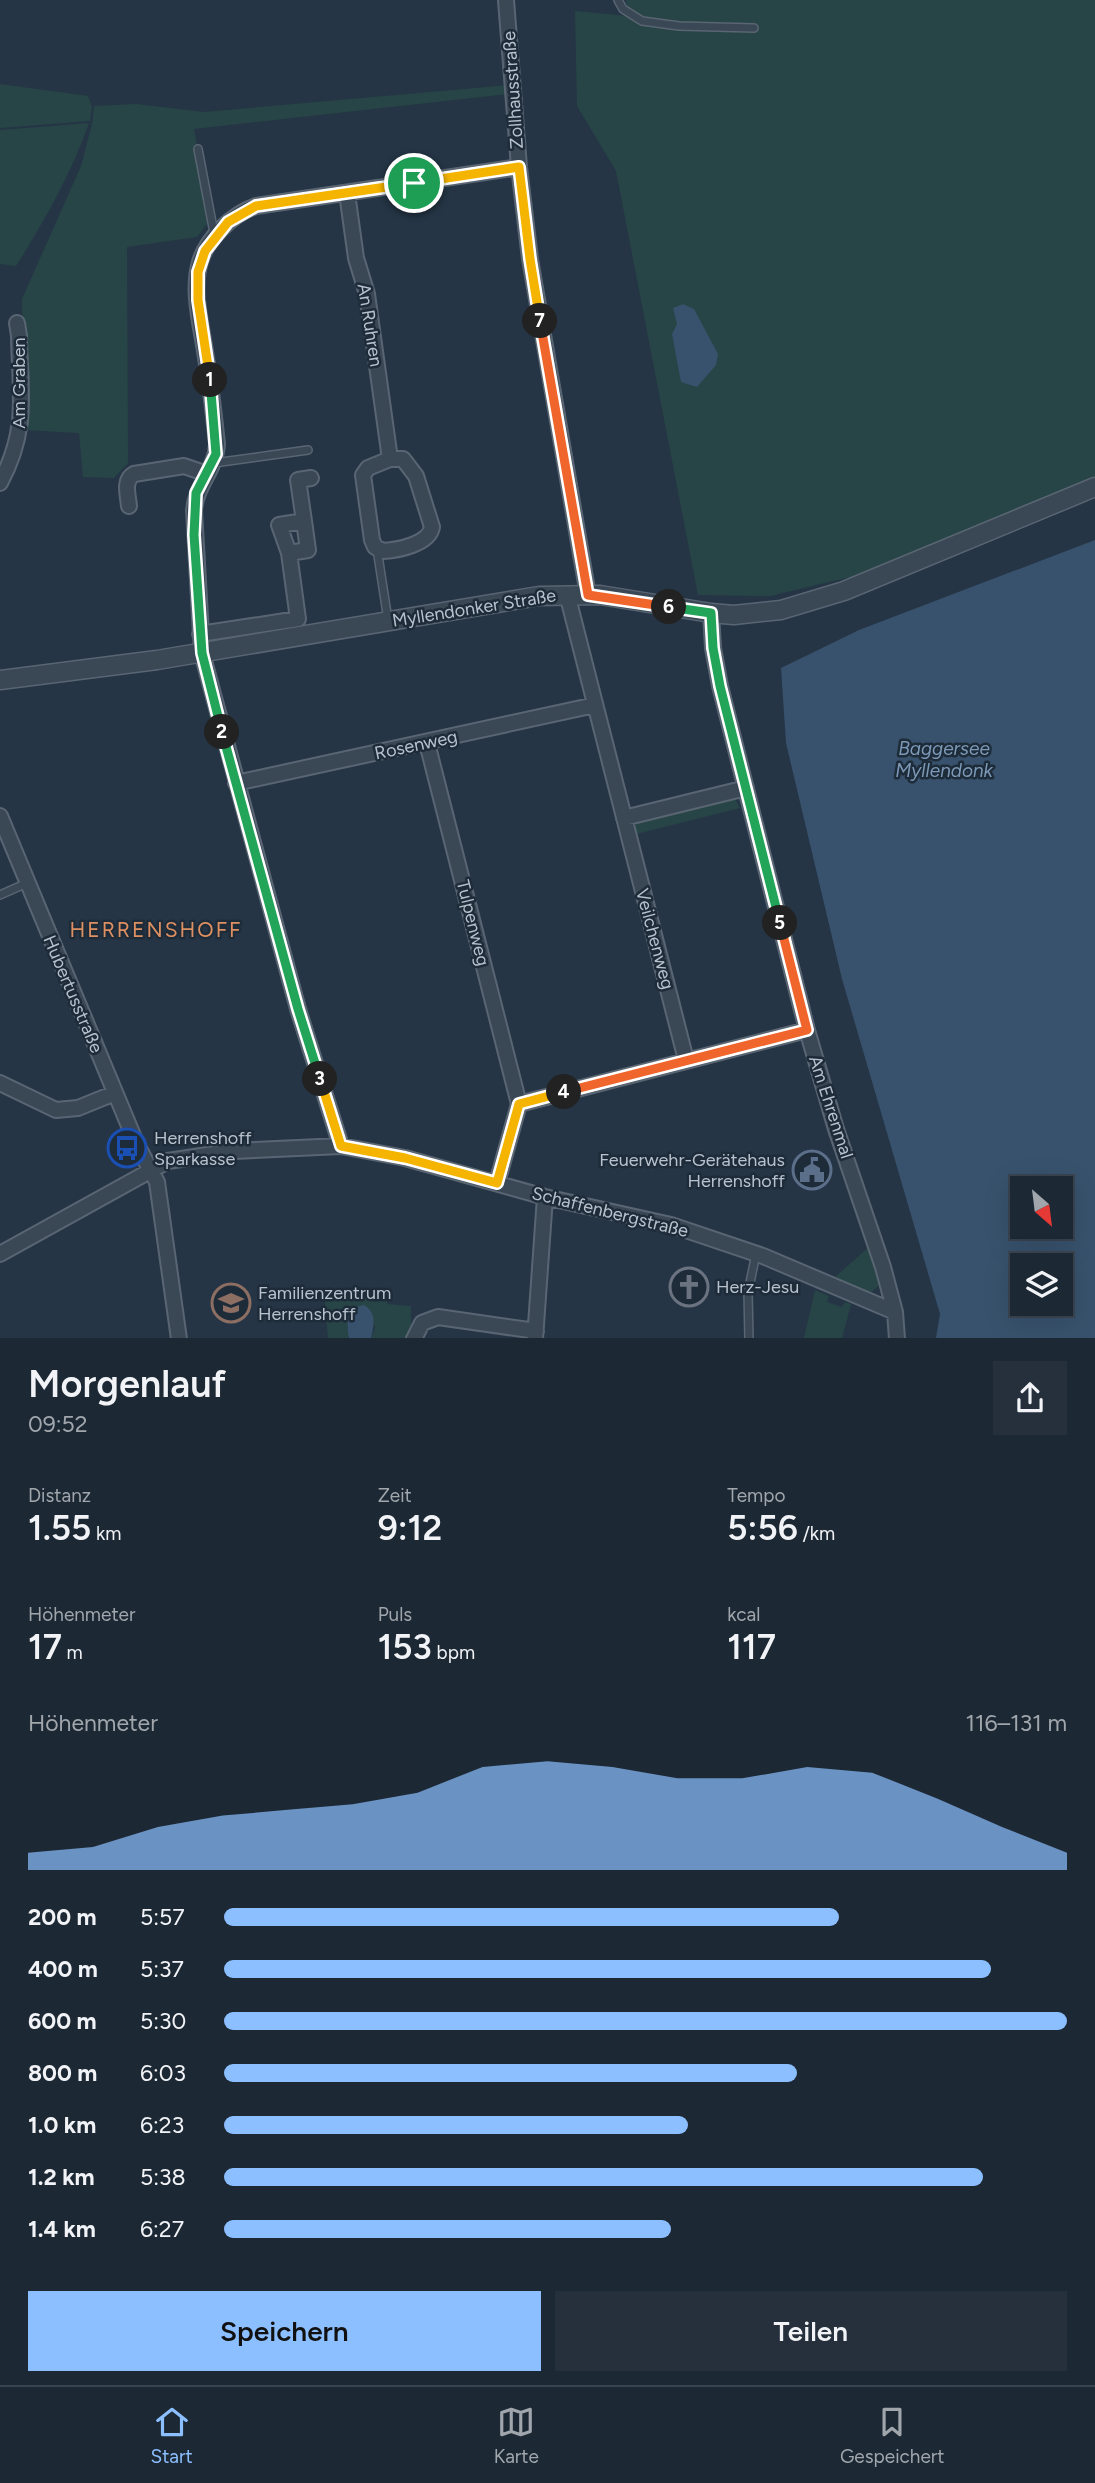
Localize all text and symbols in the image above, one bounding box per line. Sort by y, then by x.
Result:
street label: Zollhausstraße [498,30,528,150]
pin [384,153,444,213]
icon: arrive [395,164,433,202]
street label: An Ruhren [353,282,387,368]
pin: 7 [522,304,558,338]
text: 7 [534,309,545,332]
street label: Am Graben [8,337,30,429]
pin: 1 [192,362,228,398]
text: 1 [205,368,214,391]
street label: Myllendonker Straße [391,584,558,632]
pin: 6 [652,590,686,624]
text: 6 [663,595,674,618]
pin: 2 [204,714,240,750]
text: 2 [216,720,227,743]
street label: Rosenweg [373,725,459,765]
water label: Baggersee Myllendonk [895,737,994,782]
street label: Tulpenweg [452,878,494,968]
street label: Veilchenweg [631,886,679,992]
pin: 5 [762,906,798,940]
text: 5 [774,911,785,934]
district label: HERRENSHOFF [70,917,242,942]
street label: Hubertusstraße [38,932,108,1056]
street label: Am Ehrenmal [804,1053,858,1161]
pin: 3 [302,1062,338,1096]
text: 3 [314,1067,325,1090]
pin: 4 [546,1074,582,1110]
text: 4 [557,1080,570,1103]
bus stop icon: Herrenshoff Sparkasse [106,1127,148,1169]
place label: Herrenshoff Sparkasse [154,1127,252,1170]
place label: Feuerwehr-Gerätehaus Herrenshoff [599,1149,785,1192]
public building icon: Feuerwehr-Gerätehaus Herrenshoff [791,1149,833,1191]
north arrow [1010,1176,1073,1239]
map controls [1010,1176,1073,1316]
street label: Schaffenbergstraße [529,1182,691,1242]
button: layers [1010,1253,1073,1316]
church icon: Herz-Jesu [668,1266,710,1308]
place label: Herz-Jesu [716,1276,799,1298]
school or university icon: Familienzentrum Herrenshoff [210,1282,252,1324]
place label: Familienzentrum Herrenshoff [258,1282,391,1325]
text: Morgenlauf [28,1361,226,1407]
button: share [993,1361,1067,1435]
text: 09:52 [28,1410,88,1438]
text: Distanz [28,1484,91,1507]
text: Zeit [378,1484,412,1507]
text: Tempo [727,1484,785,1507]
text: 1.55 [28,1507,91,1549]
text: 9:12 [378,1507,442,1549]
text: 5:56 [727,1507,798,1549]
text: km [91,1522,121,1545]
text: /km [798,1522,835,1545]
text: Höhenmeter [28,1603,135,1626]
text: Puls [378,1603,412,1626]
text: kcal [727,1603,761,1626]
text: 17 [28,1626,62,1668]
text: 153 [378,1626,432,1668]
text: 117 [727,1626,776,1668]
text: m [62,1641,83,1664]
text: bpm [432,1641,475,1664]
text: Höhenmeter [28,1709,158,1737]
text: 116–131 m [966,1709,1067,1737]
text: 200 m [28,1903,97,1931]
text: 5:57 [140,1903,185,1931]
text: 400 m [28,1955,98,1983]
text: 5:37 [140,1955,184,1983]
text: 600 m [28,2007,97,2035]
text: 5:30 [140,2007,186,2035]
text: 800 m [28,2059,97,2087]
text: 6:03 [140,2059,186,2087]
text: 1.0 km [28,2111,96,2139]
text: 6:23 [140,2111,184,2139]
text: 1.2 km [28,2163,95,2191]
text: 5:38 [140,2163,186,2191]
text: 1.4 km [28,2215,96,2243]
text: 6:27 [140,2215,184,2243]
button: Speichern [28,2291,541,2371]
button: Teilen [555,2291,1067,2371]
tab: Start [151,2403,193,2468]
tab: Karte [494,2403,539,2468]
tab: Gespeichert [840,2403,944,2468]

